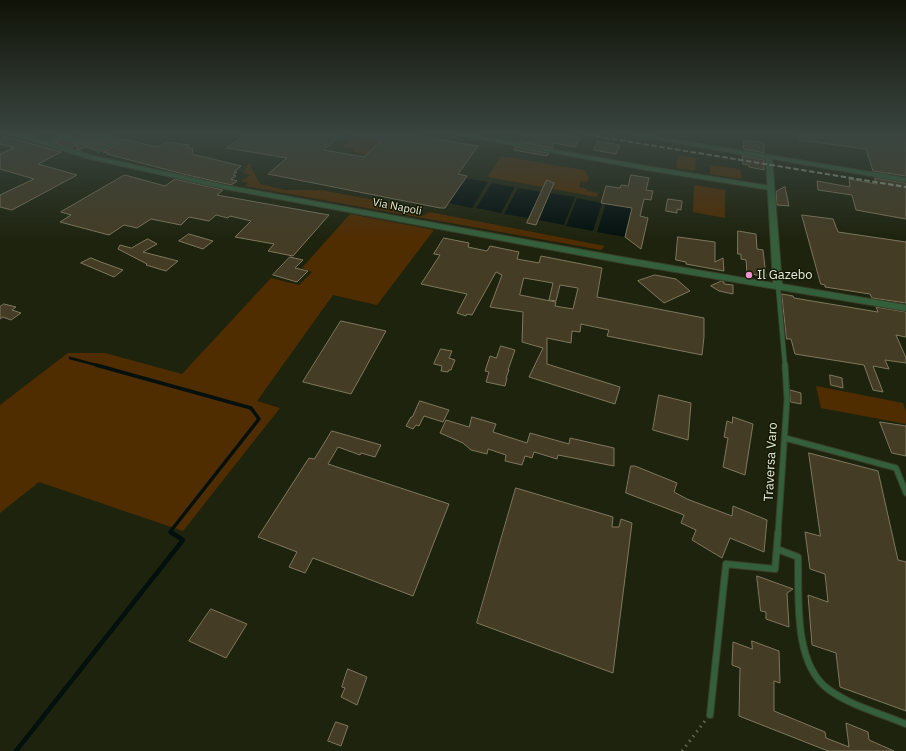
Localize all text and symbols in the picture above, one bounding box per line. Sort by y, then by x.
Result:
street label: Via Napoli [371,196,423,218]
place label: Il Gazebo [757,267,813,283]
marker: Il Gazebo [744,270,754,280]
street label: Traversa Varo [761,422,781,502]

